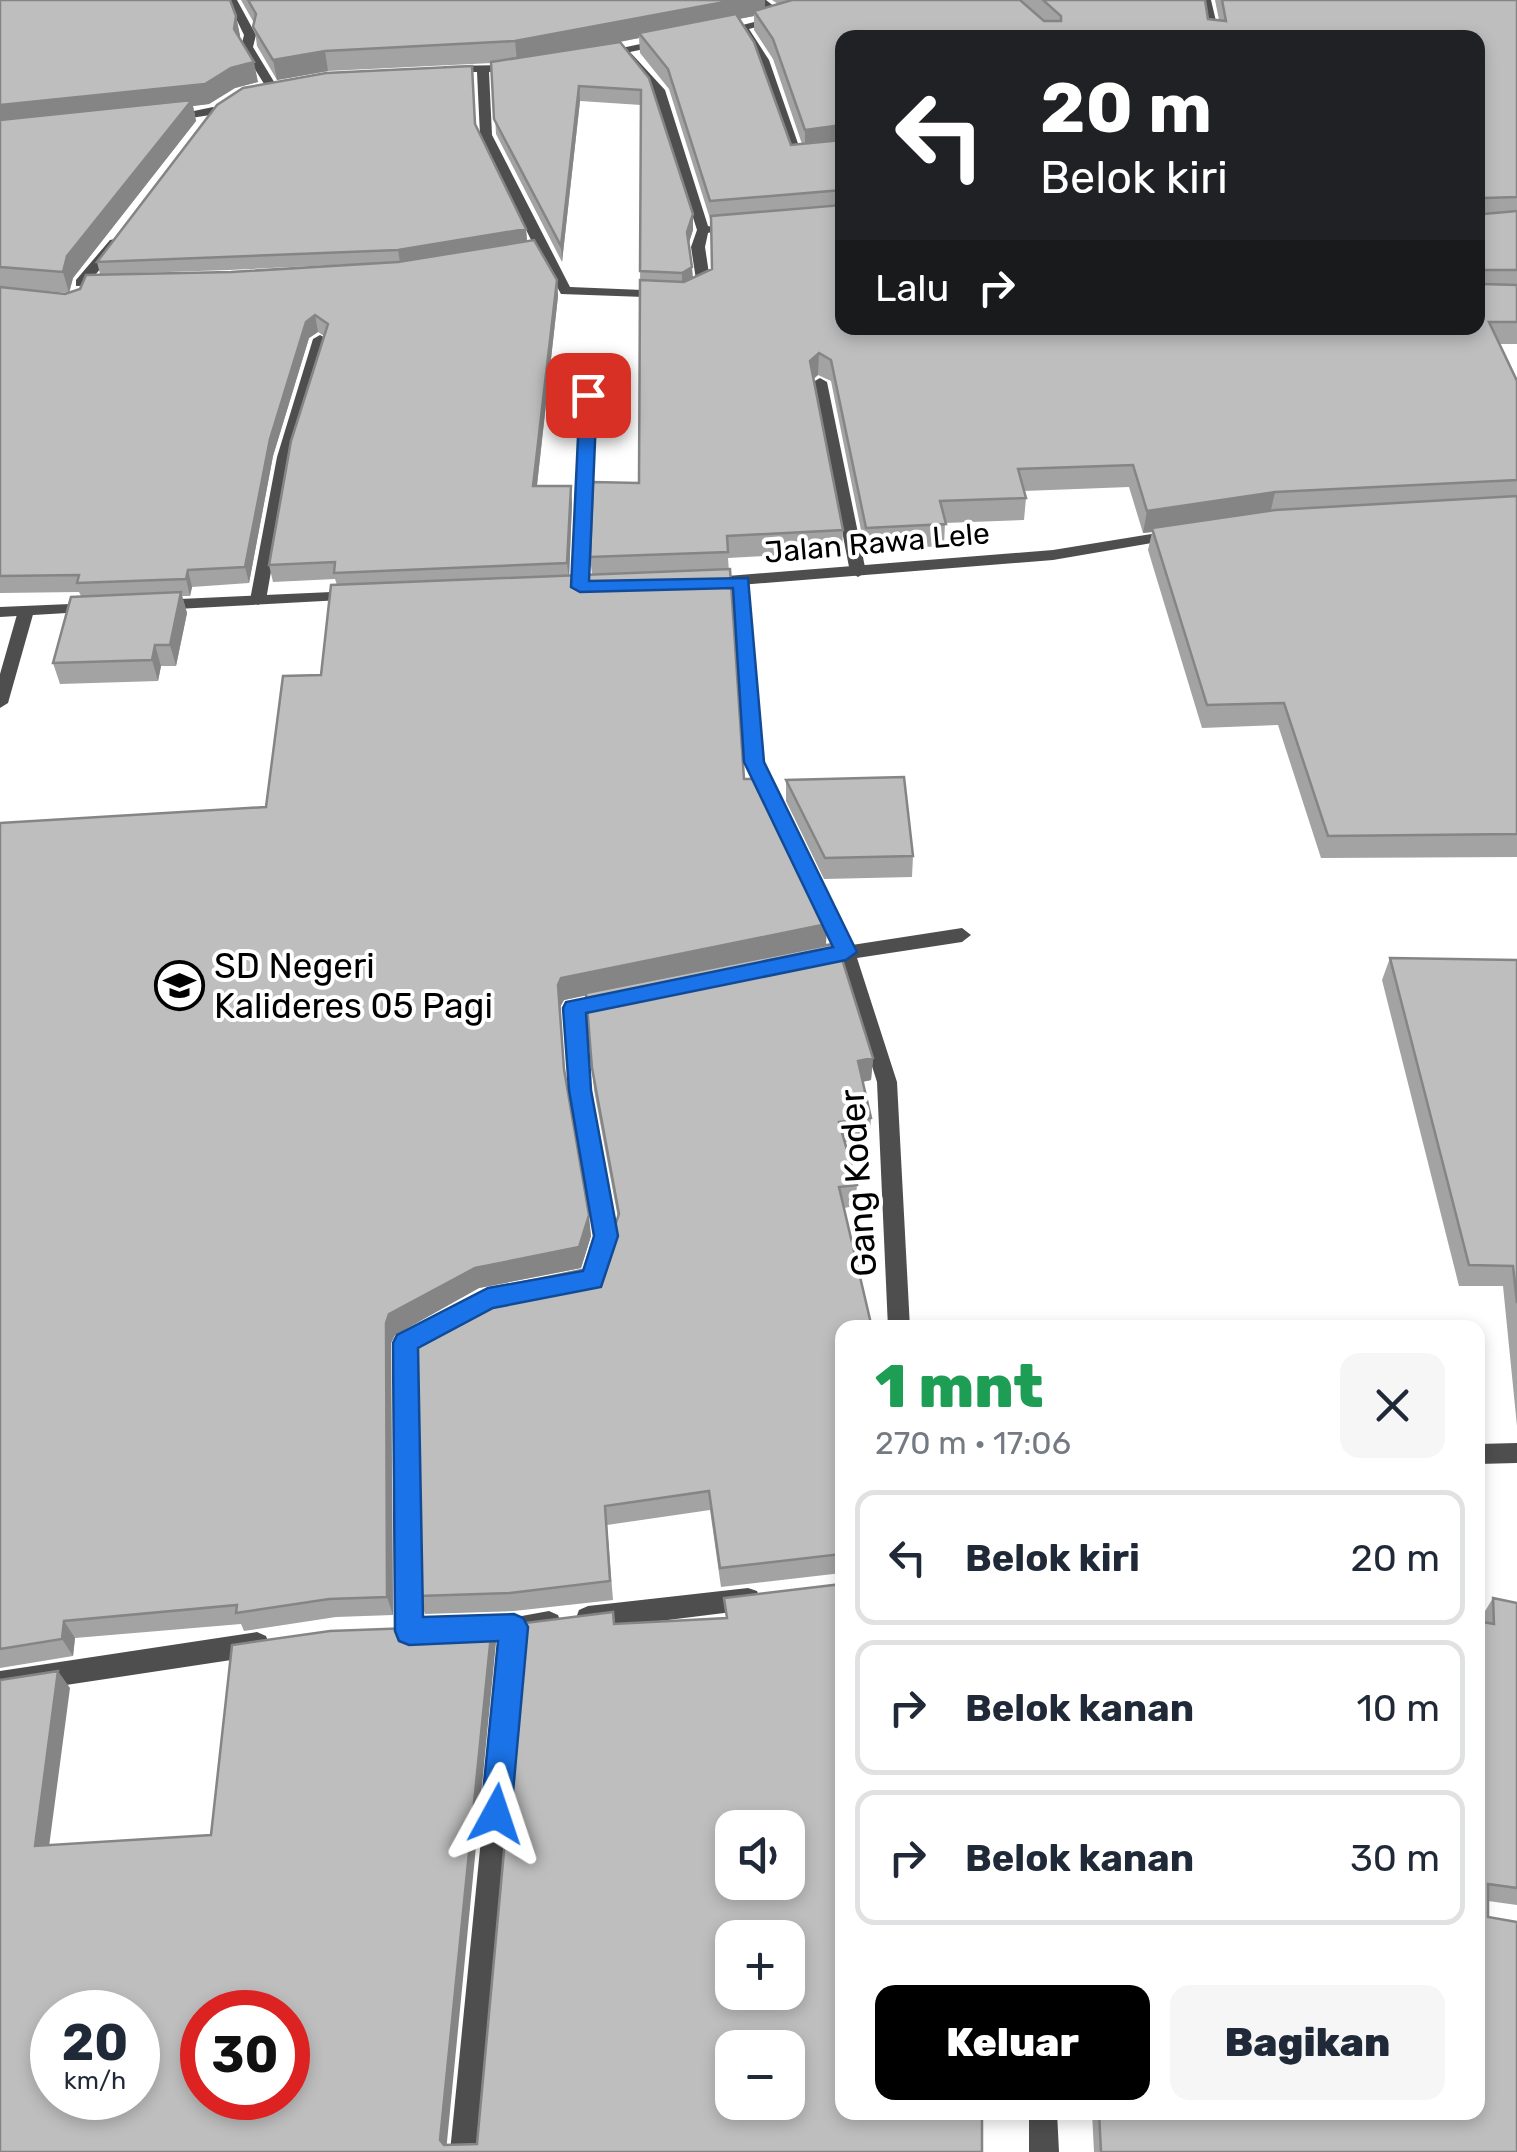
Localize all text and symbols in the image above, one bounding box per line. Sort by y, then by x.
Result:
text: 20 m [1040,67,1212,150]
icon: left [875,70,1005,200]
text: Belok kiri [1040,151,1228,204]
icon: right [969,260,1024,315]
text: Lalu [875,265,949,311]
pin [546,353,631,438]
icon: arrive [561,368,616,423]
street label: Jalan Rawa Lele [763,515,991,571]
place label: SD Negeri Kalideres 05 Pagi [214,945,493,1027]
school or university icon: SD Negeri Kalideres 05 Pagi [153,960,205,1012]
street label: Gang Koder [831,1088,885,1278]
text: 1 mnt [875,1351,1043,1422]
button: close [1340,1353,1445,1458]
text: 270 m · 17:06 [875,1424,1071,1462]
icon: left [880,1530,935,1585]
text: Belok kiri [965,1535,1140,1581]
text: 20 m [1350,1535,1440,1581]
icon: right [880,1680,935,1735]
text: Belok kanan [965,1685,1194,1731]
text: 10 m [1357,1685,1440,1731]
position arrow [444,1762,548,1866]
map controls [715,1810,805,2120]
button: sound [715,1810,805,1900]
icon: right [880,1830,935,1885]
text: Belok kanan [965,1835,1194,1881]
text: 30 m [1350,1835,1440,1881]
button: + [715,1920,805,2010]
button: Keluar [875,1985,1150,2100]
button: Bagikan [1170,1985,1445,2100]
speed limit sign: 30 [180,1990,310,2120]
text: 20 [62,2013,128,2073]
button: − [715,2030,805,2120]
text: km/h [64,2066,126,2095]

